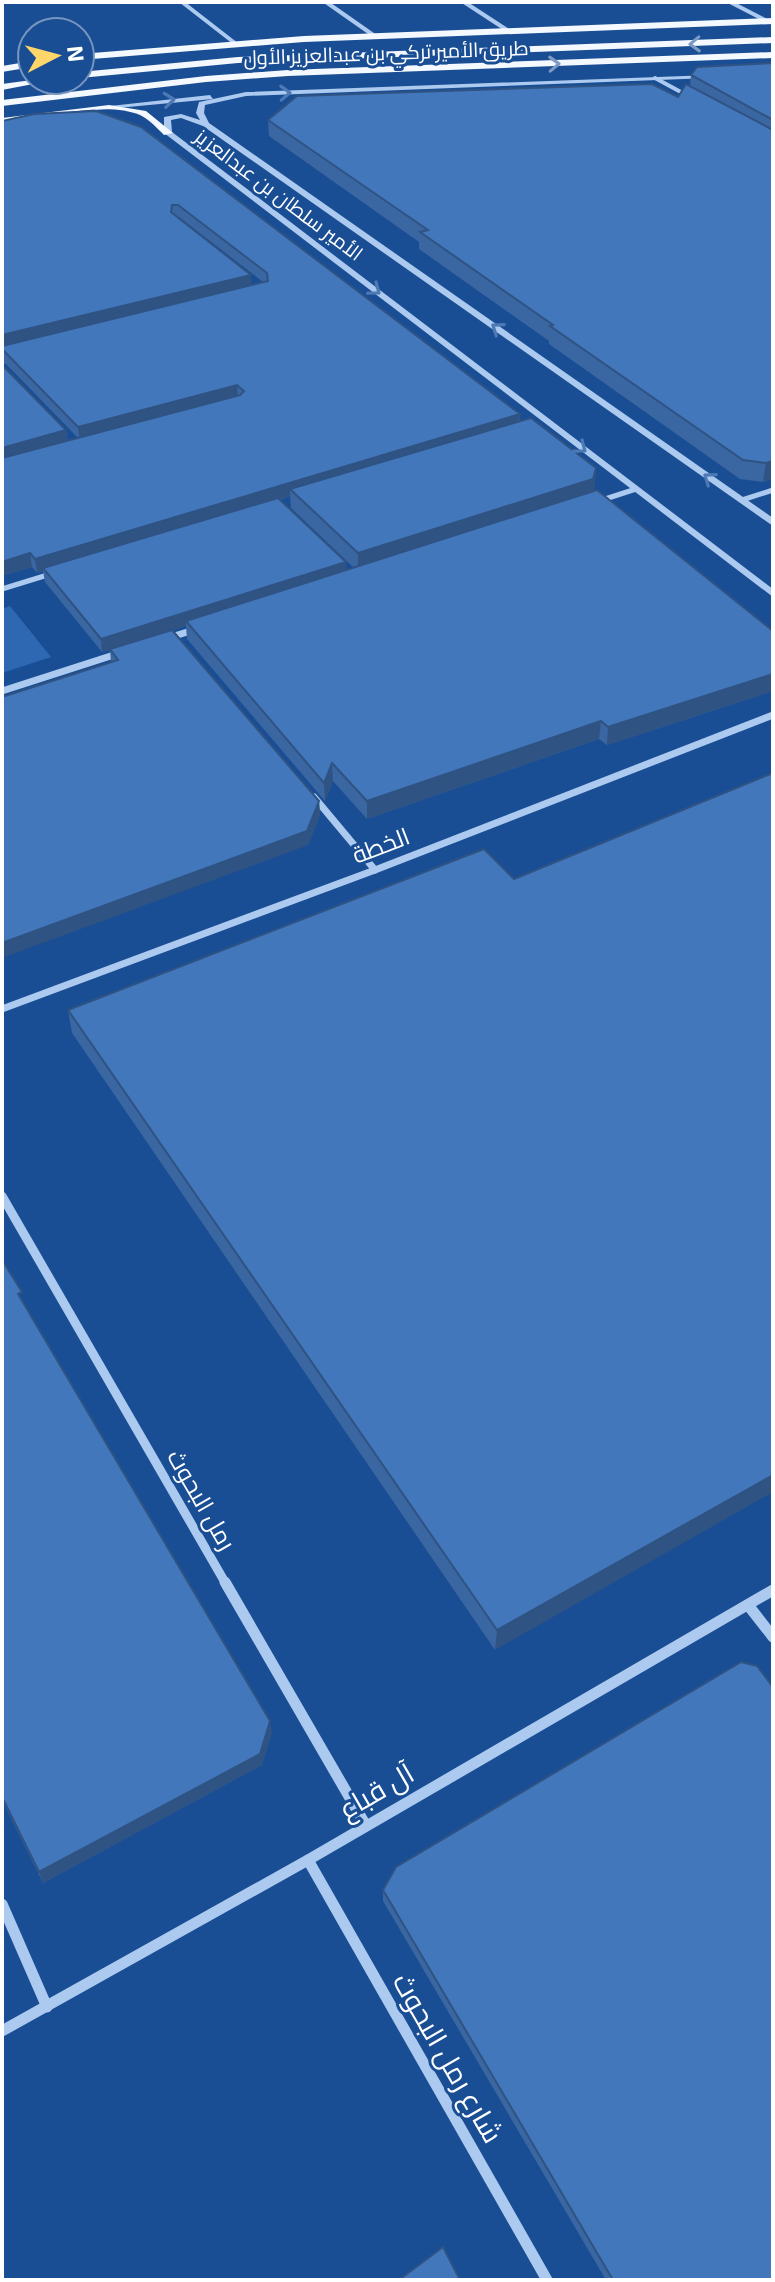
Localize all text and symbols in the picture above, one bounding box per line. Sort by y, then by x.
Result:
north arrow [16,16,96,96]
street label: طريق الأمير تركي بن عبدالعزيز الأول [243,35,529,74]
one-way arrow [688,36,701,53]
text: N [63,45,91,63]
one-way arrow [548,55,561,72]
one-way arrow [279,84,292,101]
one-way arrow [163,92,176,109]
street label: الأمير سلطان بن عبدالعزيز [189,123,368,267]
one-way arrow [366,281,380,295]
one-way arrow [491,323,505,338]
one-way arrow [572,439,587,453]
one-way arrow [704,473,718,488]
street label: الخطة [348,820,413,869]
street label: رمل البحوث [161,1444,243,1555]
street label: آل قباع [332,1755,421,1828]
street label: شارع رمل البحوث [384,1967,511,2150]

